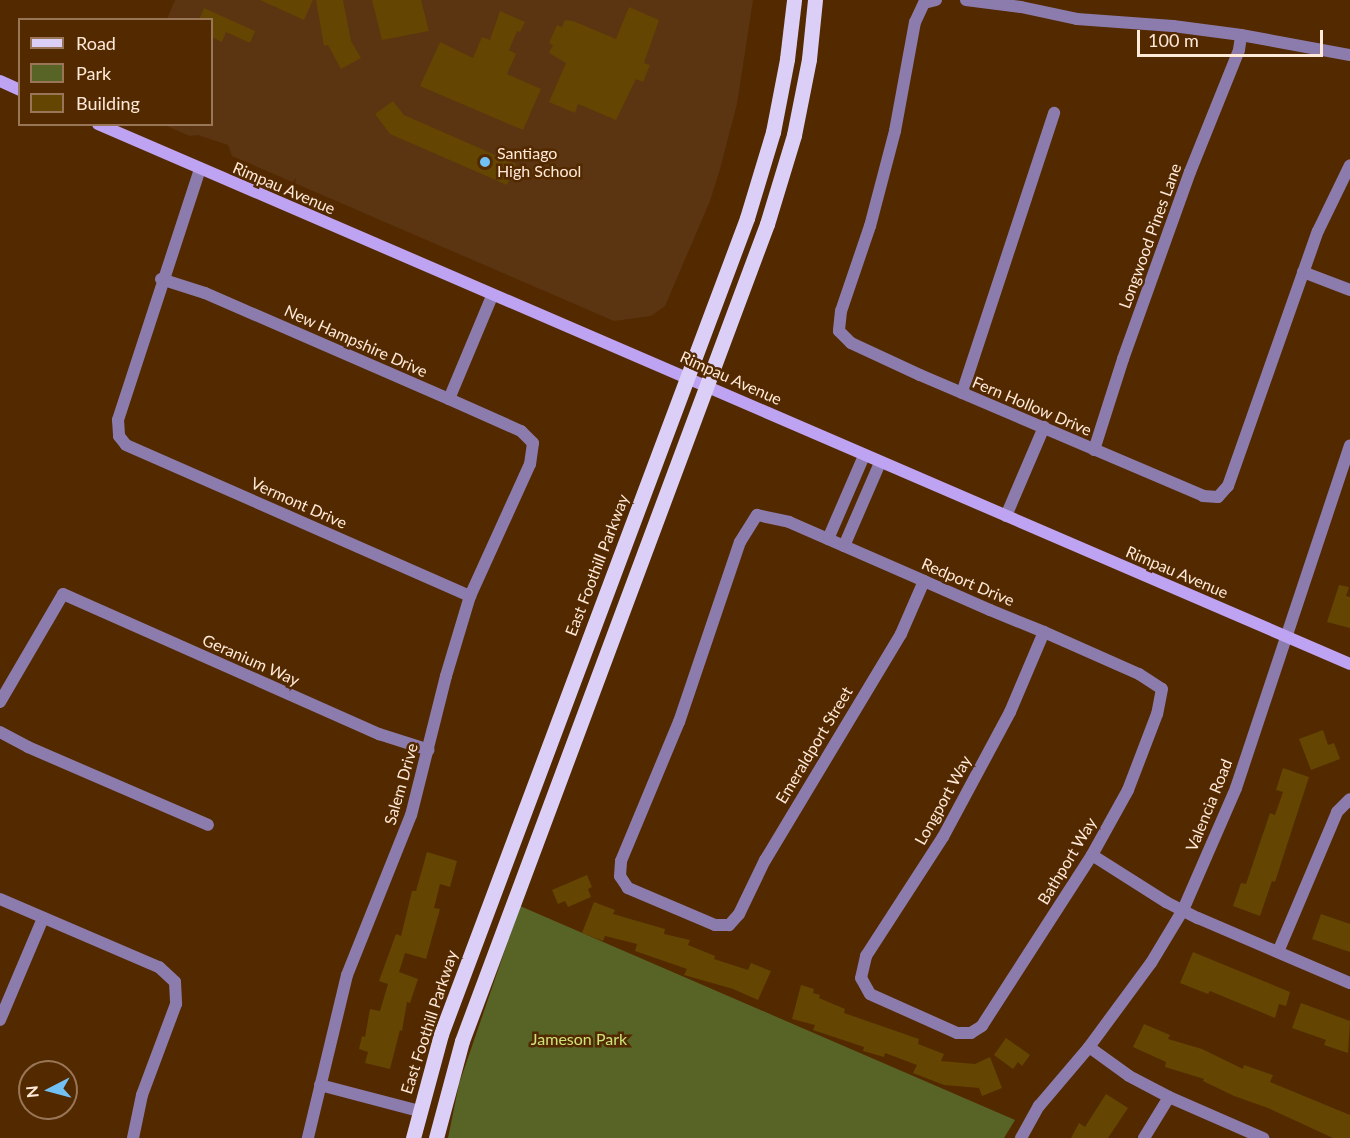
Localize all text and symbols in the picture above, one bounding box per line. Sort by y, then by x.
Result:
legend [18,18,213,126]
scale bar [1140,18,1326,56]
text: 100 m [1148,29,1199,51]
text: Road [76,32,116,54]
text: Park [76,62,111,84]
text: Building [76,92,140,114]
place label: Santiago High School [497,143,581,181]
marker: Santiago High School [478,155,492,169]
street label: Rimpau Avenue [230,158,338,218]
street label: Longwood Pines Lane [1115,161,1185,311]
street label: New Hampshire Drive [281,301,431,381]
street label: Rimpau Avenue [677,347,785,409]
street label: Fern Hollow Drive [969,372,1095,440]
street label: Vermont Drive [248,473,350,533]
street label: East Foothill Parkway [561,491,633,639]
street label: Rimpau Avenue [1123,542,1231,602]
street label: Redport Drive [919,554,1017,610]
street label: Geranium Way [199,630,303,690]
street label: Emeraldport Street [772,683,856,807]
street label: Salem Drive [380,741,422,827]
street label: Longport Way [911,752,975,848]
street label: Valencia Road [1182,756,1236,854]
street label: Bathport Way [1034,814,1100,908]
street label: East Foothill Parkway [397,948,461,1096]
park label: Jameson Park [531,1029,627,1049]
north arrow [18,1060,78,1120]
text: N [21,1085,42,1099]

